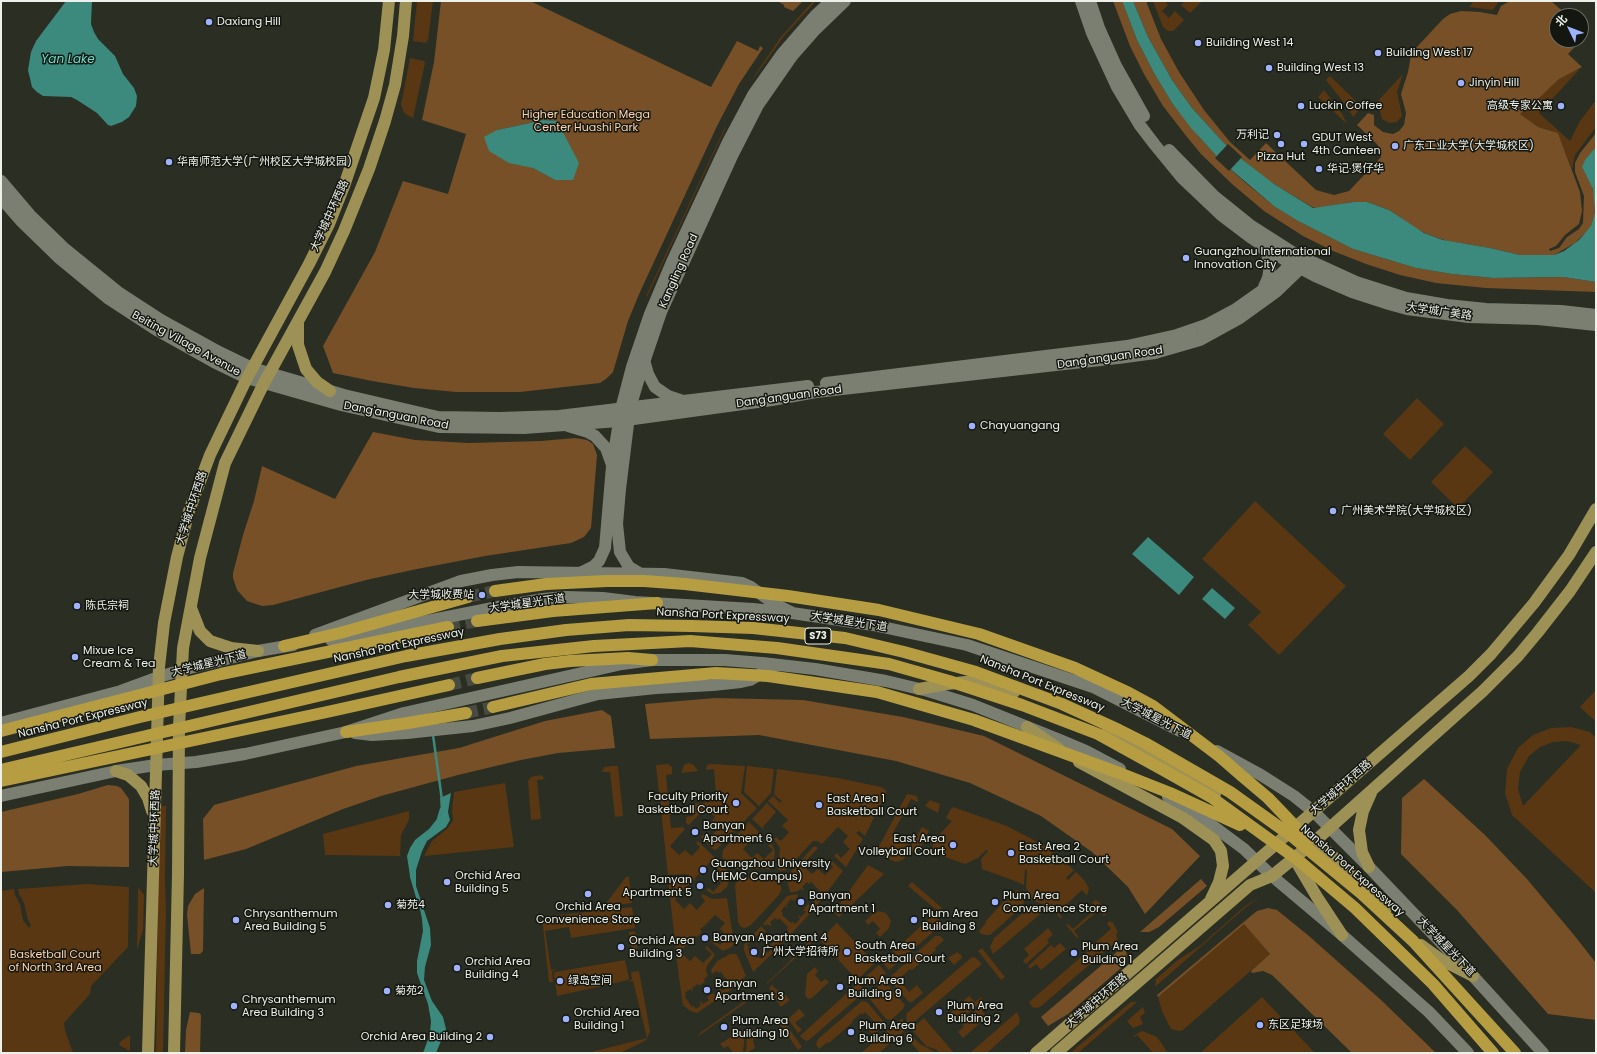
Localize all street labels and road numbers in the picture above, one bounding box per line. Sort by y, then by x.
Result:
street label: 大学城中环西路 [308,178,352,254]
street label: Kangling Road [657,232,701,310]
street label: 大学城广美路 [1405,301,1473,323]
street label: Beiting Village Avenue [130,309,242,379]
street label: Dang'anguan Road [1056,344,1164,372]
street label: Dang'anguan Road [735,383,843,411]
street label: Dang'anguan Road [343,399,449,433]
street label: 大学城中环西路 [174,469,210,547]
street label: 大学城星光下道 [488,592,566,616]
street label: Nansha Port Expressway [656,606,790,626]
street label: 大学城星光下道 [810,609,888,635]
street label: Nansha Port Expressway [332,626,466,666]
road number: S73 [805,628,831,644]
street label: 大学城星光下道 [170,648,248,680]
street label: Nansha Port Expressway [978,653,1106,715]
street label: Nansha Port Expressway [17,696,149,742]
street label: 大学城星光下道 [1119,696,1193,742]
street label: 大学城中环西路 [1308,758,1374,818]
street label: 大学城中环西路 [147,789,163,867]
street label: Nansha Port Expressway [1297,822,1407,920]
street label: 大学城星光下道 [1415,915,1477,979]
street label: 大学城中环西路 [1064,971,1130,1031]

